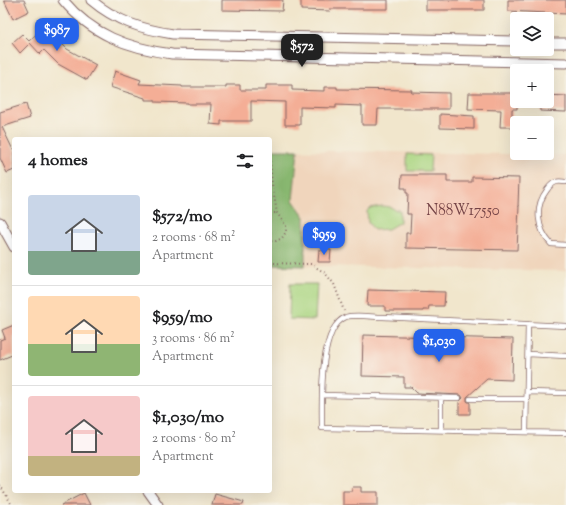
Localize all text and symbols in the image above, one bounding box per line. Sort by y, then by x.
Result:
map controls [510,12,554,160]
button: layers [510,12,554,56]
pin: $987 [33,18,81,52]
text: $987 [44,22,70,40]
pin: $572 [278,34,326,68]
text: $572 [290,38,314,56]
button: + [510,64,554,108]
button: − [510,116,554,160]
text: 4 homes [28,149,88,173]
icon: filters [234,150,256,172]
house number: N88W17550 [426,201,500,222]
text: $572/mo [152,205,212,229]
icon: home [60,211,108,259]
pin: $959 [300,222,348,256]
text: $959 [312,226,336,244]
text: 2 rooms · 68 m² [152,229,236,247]
text: Apartment [152,247,213,265]
text: $959/mo [152,306,213,330]
icon: home [60,312,108,360]
pin: $1,030 [406,329,472,363]
text: 3 rooms · 86 m² [152,330,235,348]
text: $1,030 [422,333,456,351]
text: Apartment [152,348,213,366]
text: $1,030/mo [152,406,224,430]
icon: home [60,412,108,460]
text: 2 rooms · 80 m² [152,430,236,448]
text: Apartment [152,448,213,466]

